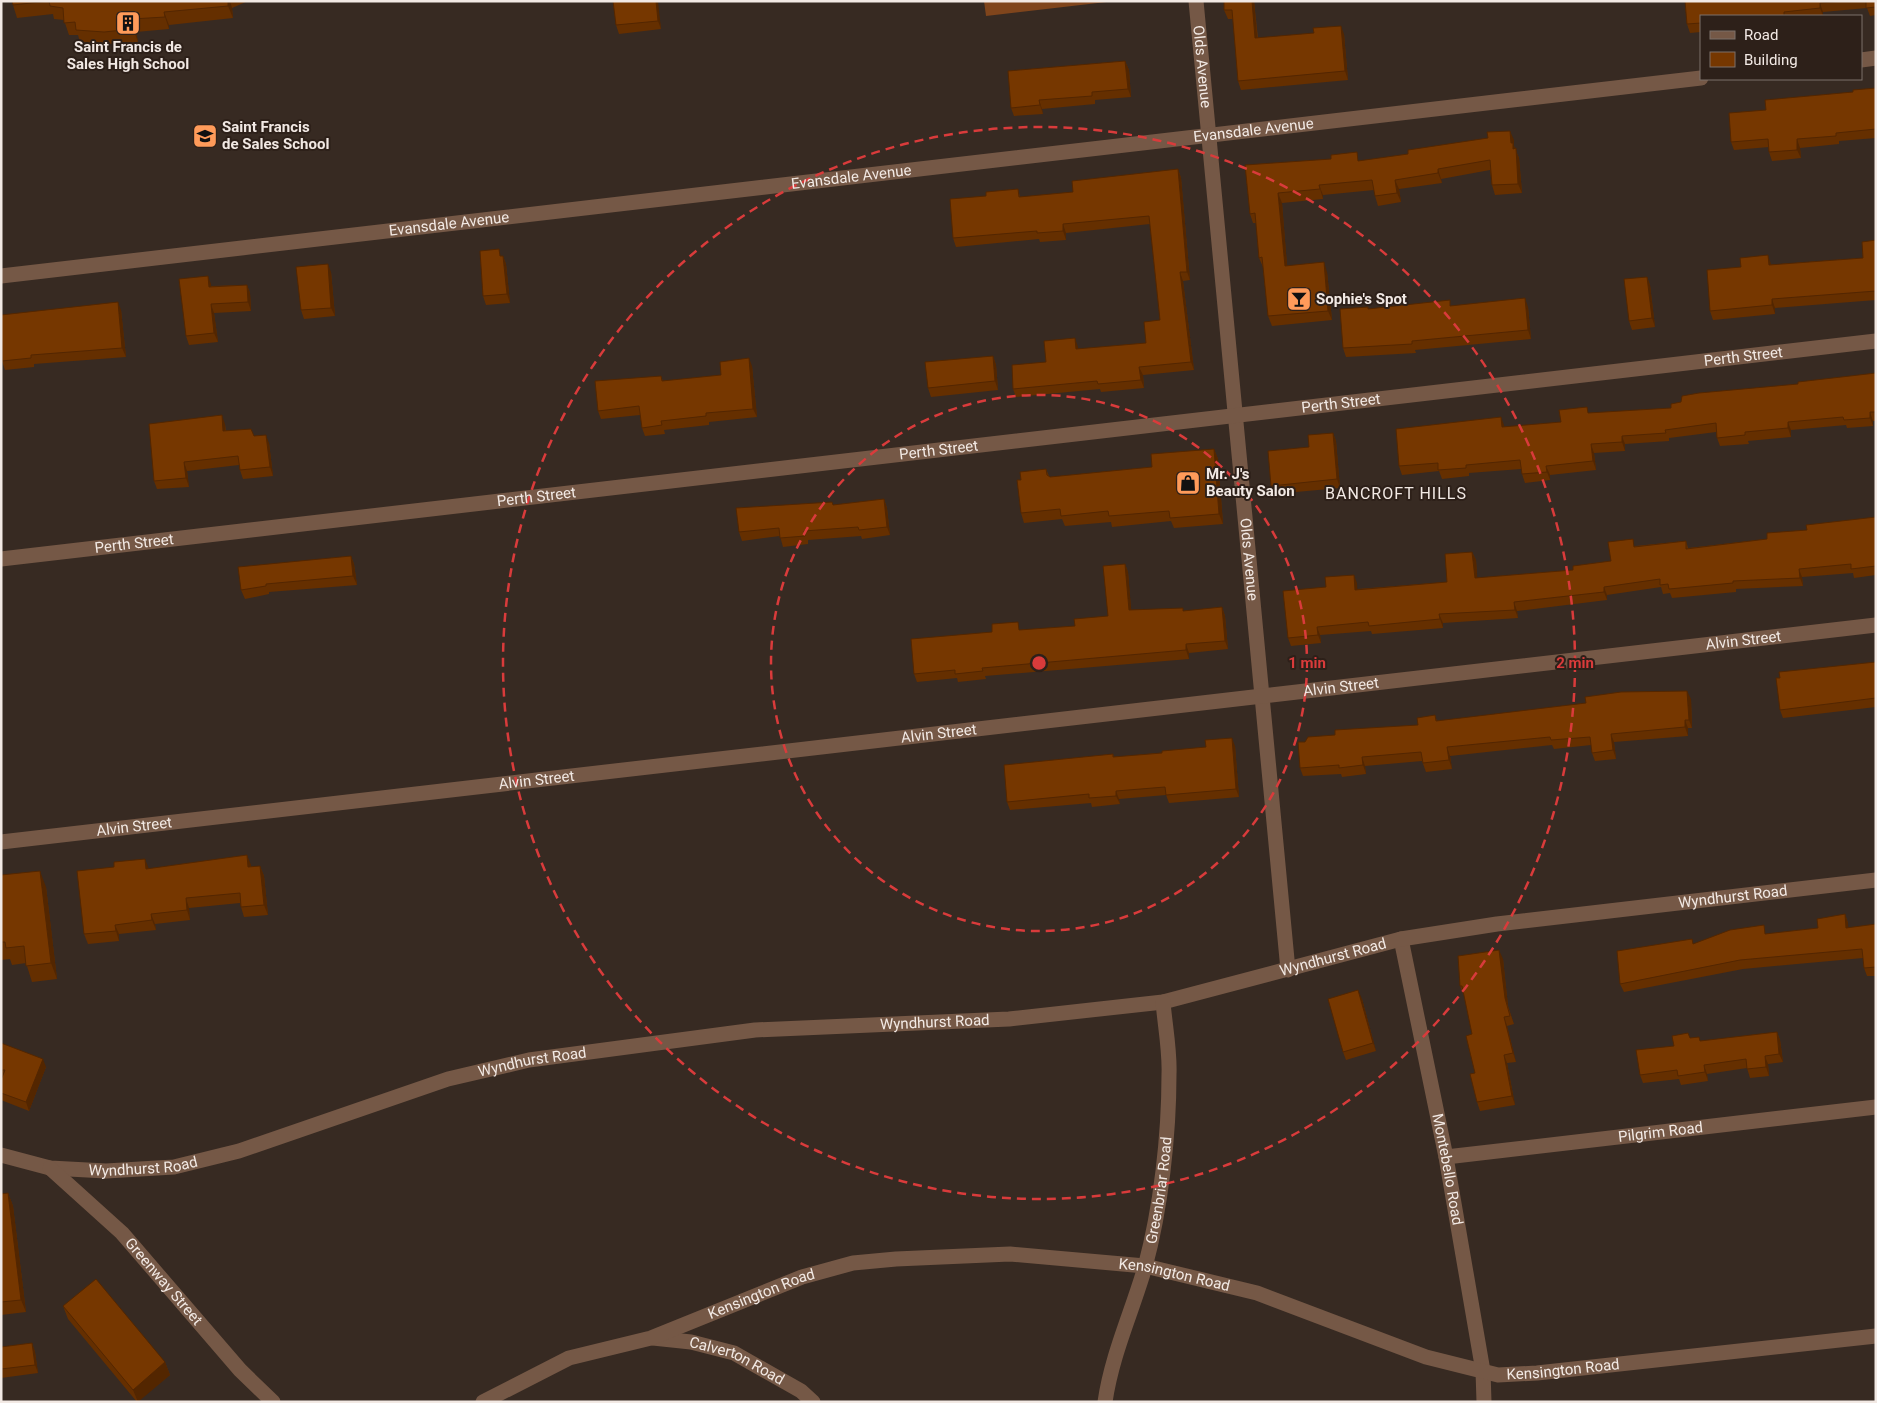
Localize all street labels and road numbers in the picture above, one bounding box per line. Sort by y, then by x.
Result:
street label: Olds Avenue [1189,25,1215,109]
street label: Evansdale Avenue [1192,114,1315,146]
street label: Evansdale Avenue [790,161,912,193]
street label: Evansdale Avenue [388,208,510,240]
street label: Perth Street [1703,343,1784,370]
street label: Perth Street [1301,390,1382,417]
street label: Perth Street [898,436,979,464]
street label: Perth Street [496,483,577,510]
street label: Olds Avenue [1236,517,1262,602]
street label: Perth Street [94,530,175,557]
street label: Alvin Street [1705,627,1782,654]
street label: Alvin Street [1302,674,1380,700]
street label: Alvin Street [900,720,978,747]
street label: Alvin Street [498,767,575,793]
street label: Alvin Street [95,813,173,840]
street label: Wyndhurst Road [1677,881,1788,912]
street label: Wyndhurst Road [1278,934,1388,980]
street label: Wyndhurst Road [880,1011,990,1034]
street label: Wyndhurst Road [476,1043,587,1081]
street label: Montebello Road [1428,1112,1467,1227]
street label: Pilgrim Road [1617,1118,1704,1146]
street label: Greenbriar Road [1142,1136,1175,1246]
street label: Wyndhurst Road [88,1153,199,1180]
street label: Greenway Street [121,1234,206,1329]
street label: Kensington Road [1118,1255,1232,1295]
street label: Kensington Road [705,1265,817,1323]
street label: Calverton Road [688,1333,788,1389]
street label: Kensington Road [1506,1355,1620,1384]

